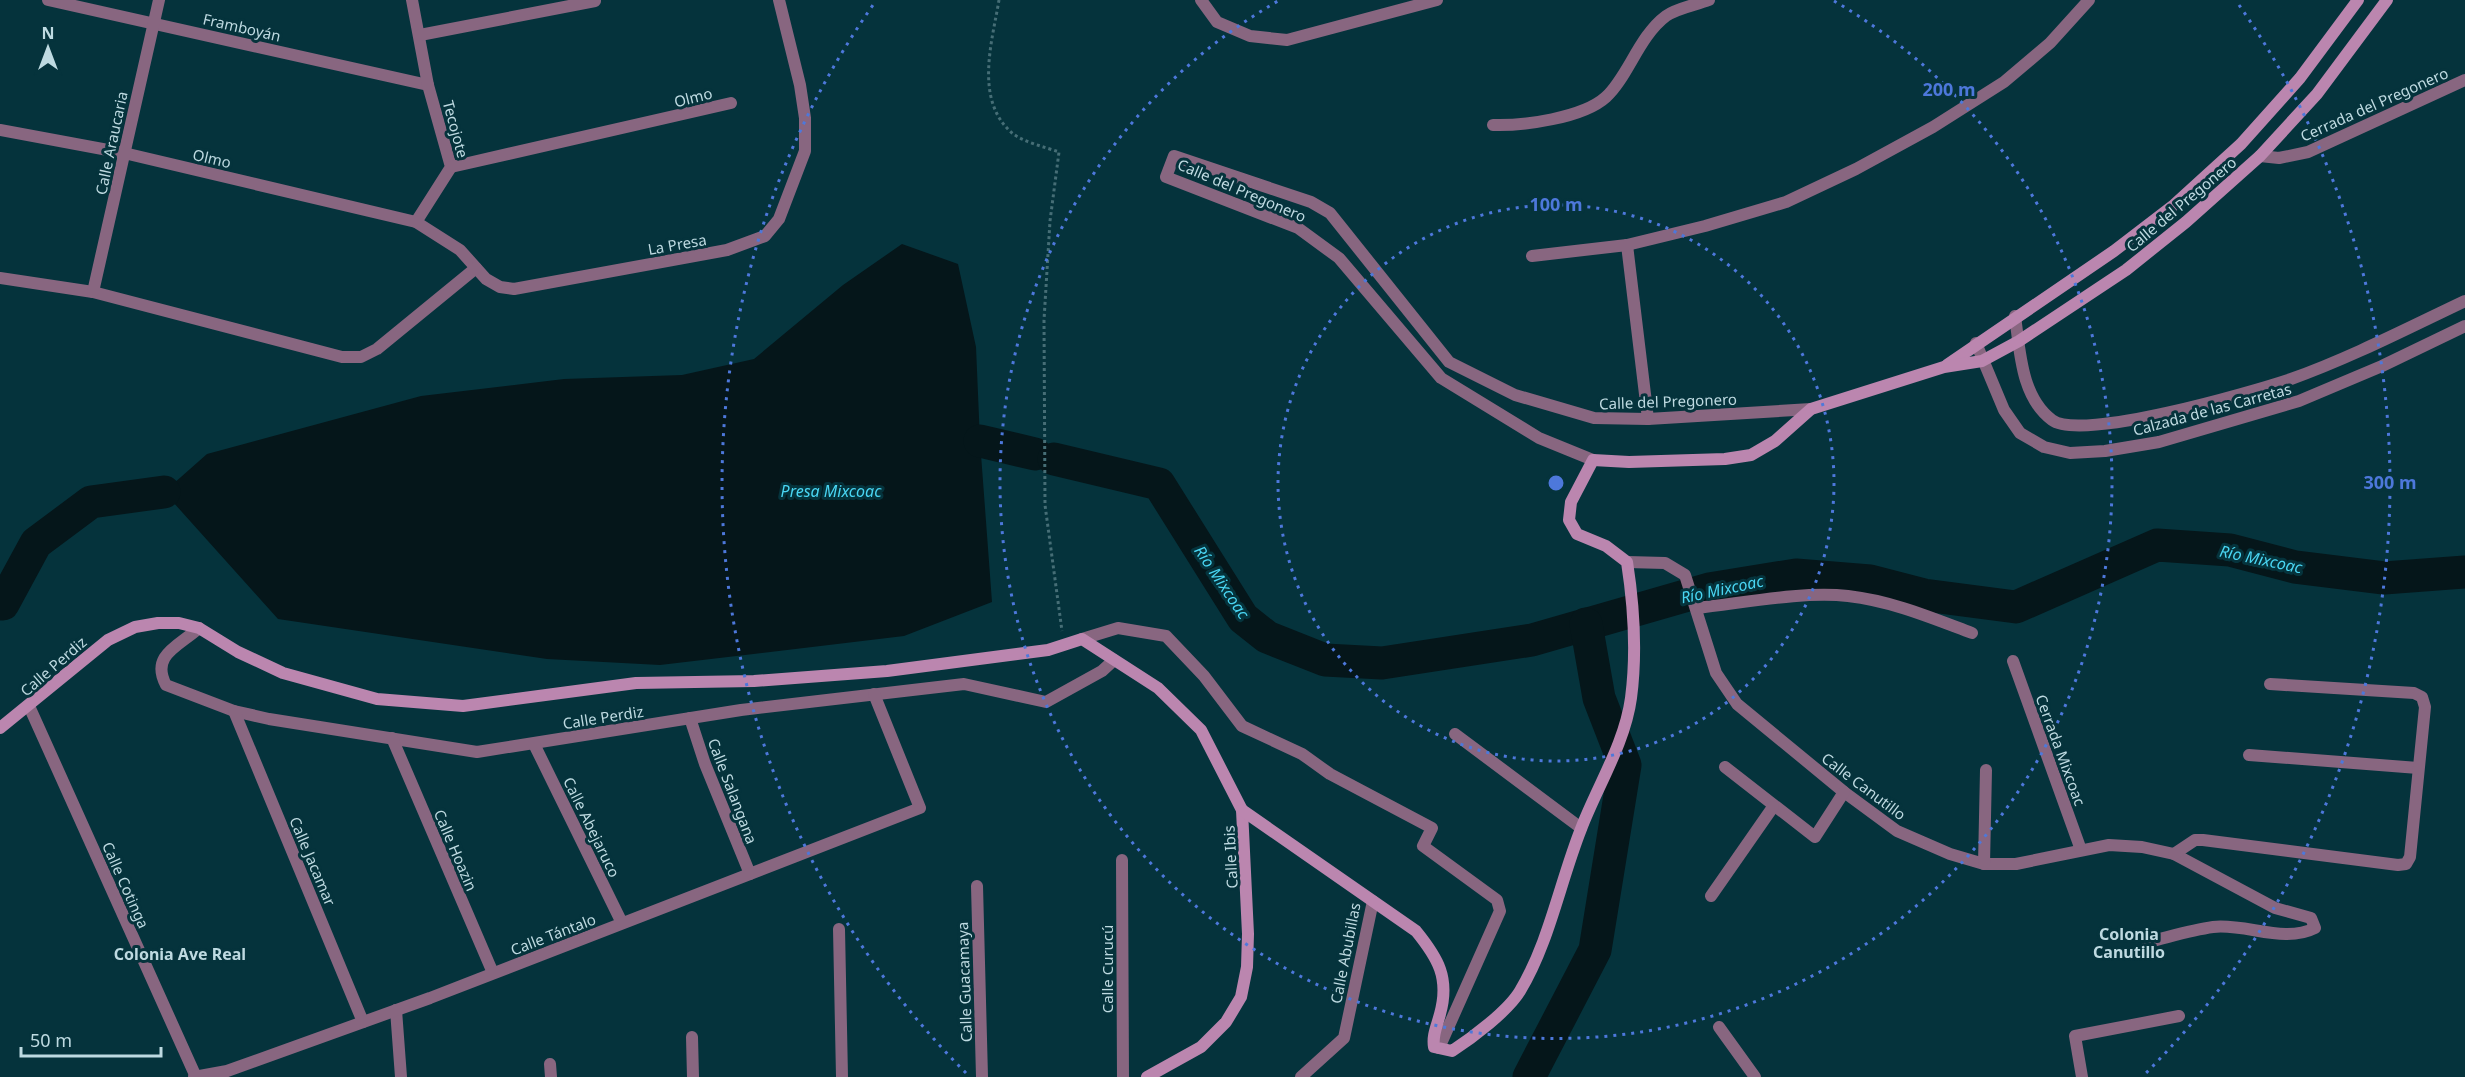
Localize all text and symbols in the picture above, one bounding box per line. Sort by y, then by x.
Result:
street label: Framboyán [201,8,283,46]
north arrow [18,18,78,78]
text: N [41,22,55,44]
street label: Cerrada del Pregonero [2297,62,2451,146]
text: 200 m [1922,77,1976,101]
street label: Olmo [672,83,714,111]
street label: Calle Araucaria [90,89,132,197]
street label: Tecojote [439,98,473,160]
street label: Olmo [191,144,233,172]
street label: Calle del Pregonero [2122,152,2240,256]
street label: Calle del Pregonero [1175,154,1309,226]
text: 100 m [1529,192,1583,216]
street label: La Presa [646,229,708,259]
street label: Calzada de las Carretas [2131,378,2293,440]
street label: Calle del Pregonero [1599,389,1737,413]
text: 300 m [2363,470,2417,494]
centre of rings [1546,473,1566,493]
water label: Presa Mixcoac [781,480,882,502]
water label: Río Mixcoac [2218,540,2305,579]
water label: Río Mixcoac [1189,541,1255,624]
water label: Río Mixcoac [1679,569,1766,608]
street label: Calle Perdiz [16,632,90,700]
street label: Cerrada Mixcoac [2032,692,2090,808]
street label: Calle Perdiz [561,701,645,733]
street label: Calle Salangana [704,735,762,847]
street label: Calle Canutillo [1818,748,1910,824]
street label: Calle Abejaruco [559,773,625,881]
street label: Calle Hoazin [430,806,482,894]
street label: Calle Jacamar [285,813,341,909]
street label: Calle Ibis [1218,825,1242,889]
street label: Calle Cotinga [98,839,154,931]
street label: Calle Abubillas [1325,901,1365,1005]
street label: Calle Tántalo [508,909,598,959]
street label: Calle Guacamaya [952,921,976,1043]
district label: Colonia Canutillo [2093,923,2165,963]
street label: Calle Curucú [1097,925,1117,1013]
district label: Colonia Ave Real [114,943,246,965]
scale bar [21,1020,160,1058]
text: 50 m [30,1028,72,1052]

